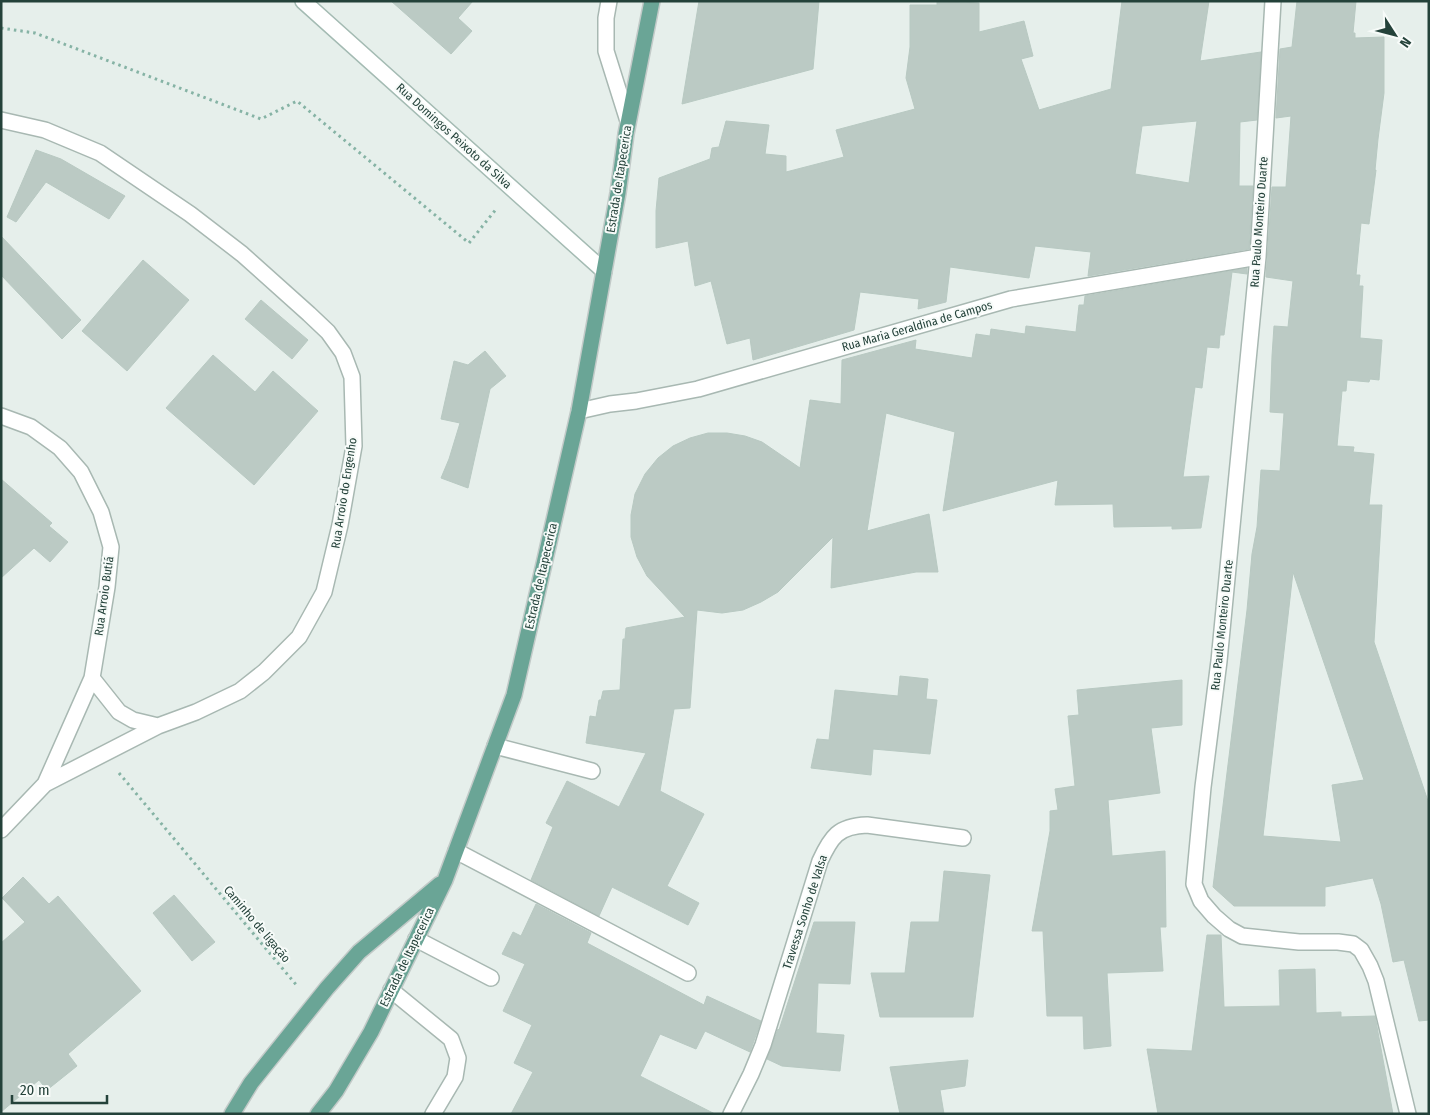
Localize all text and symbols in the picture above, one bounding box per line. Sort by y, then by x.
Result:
north arrow [1370,10,1420,60]
text: N [1396,34,1414,51]
street label: Rua Domingos Peixoto da Silva [393,80,515,192]
street label: Estrada de Itapecerica [604,124,634,234]
street label: Rua Paulo Monteiro Duarte [1247,156,1271,288]
street label: Rua Maria Geraldina de Campos [840,298,994,354]
street label: Rua Arroio do Engenho [328,437,360,549]
street label: Estrada de Itapecerica [522,521,560,631]
street label: Rua Arroio Butiá [92,555,117,637]
street label: Rua Paulo Monteiro Duarte [1208,559,1236,691]
street label: Travessa Sonho de Valsa [780,853,830,971]
street label: Caminho de ligação [221,883,293,965]
street label: Estrada de Itapecerica [377,905,437,1009]
scale bar [12,1072,108,1104]
text: 20 m [20,1081,50,1099]

